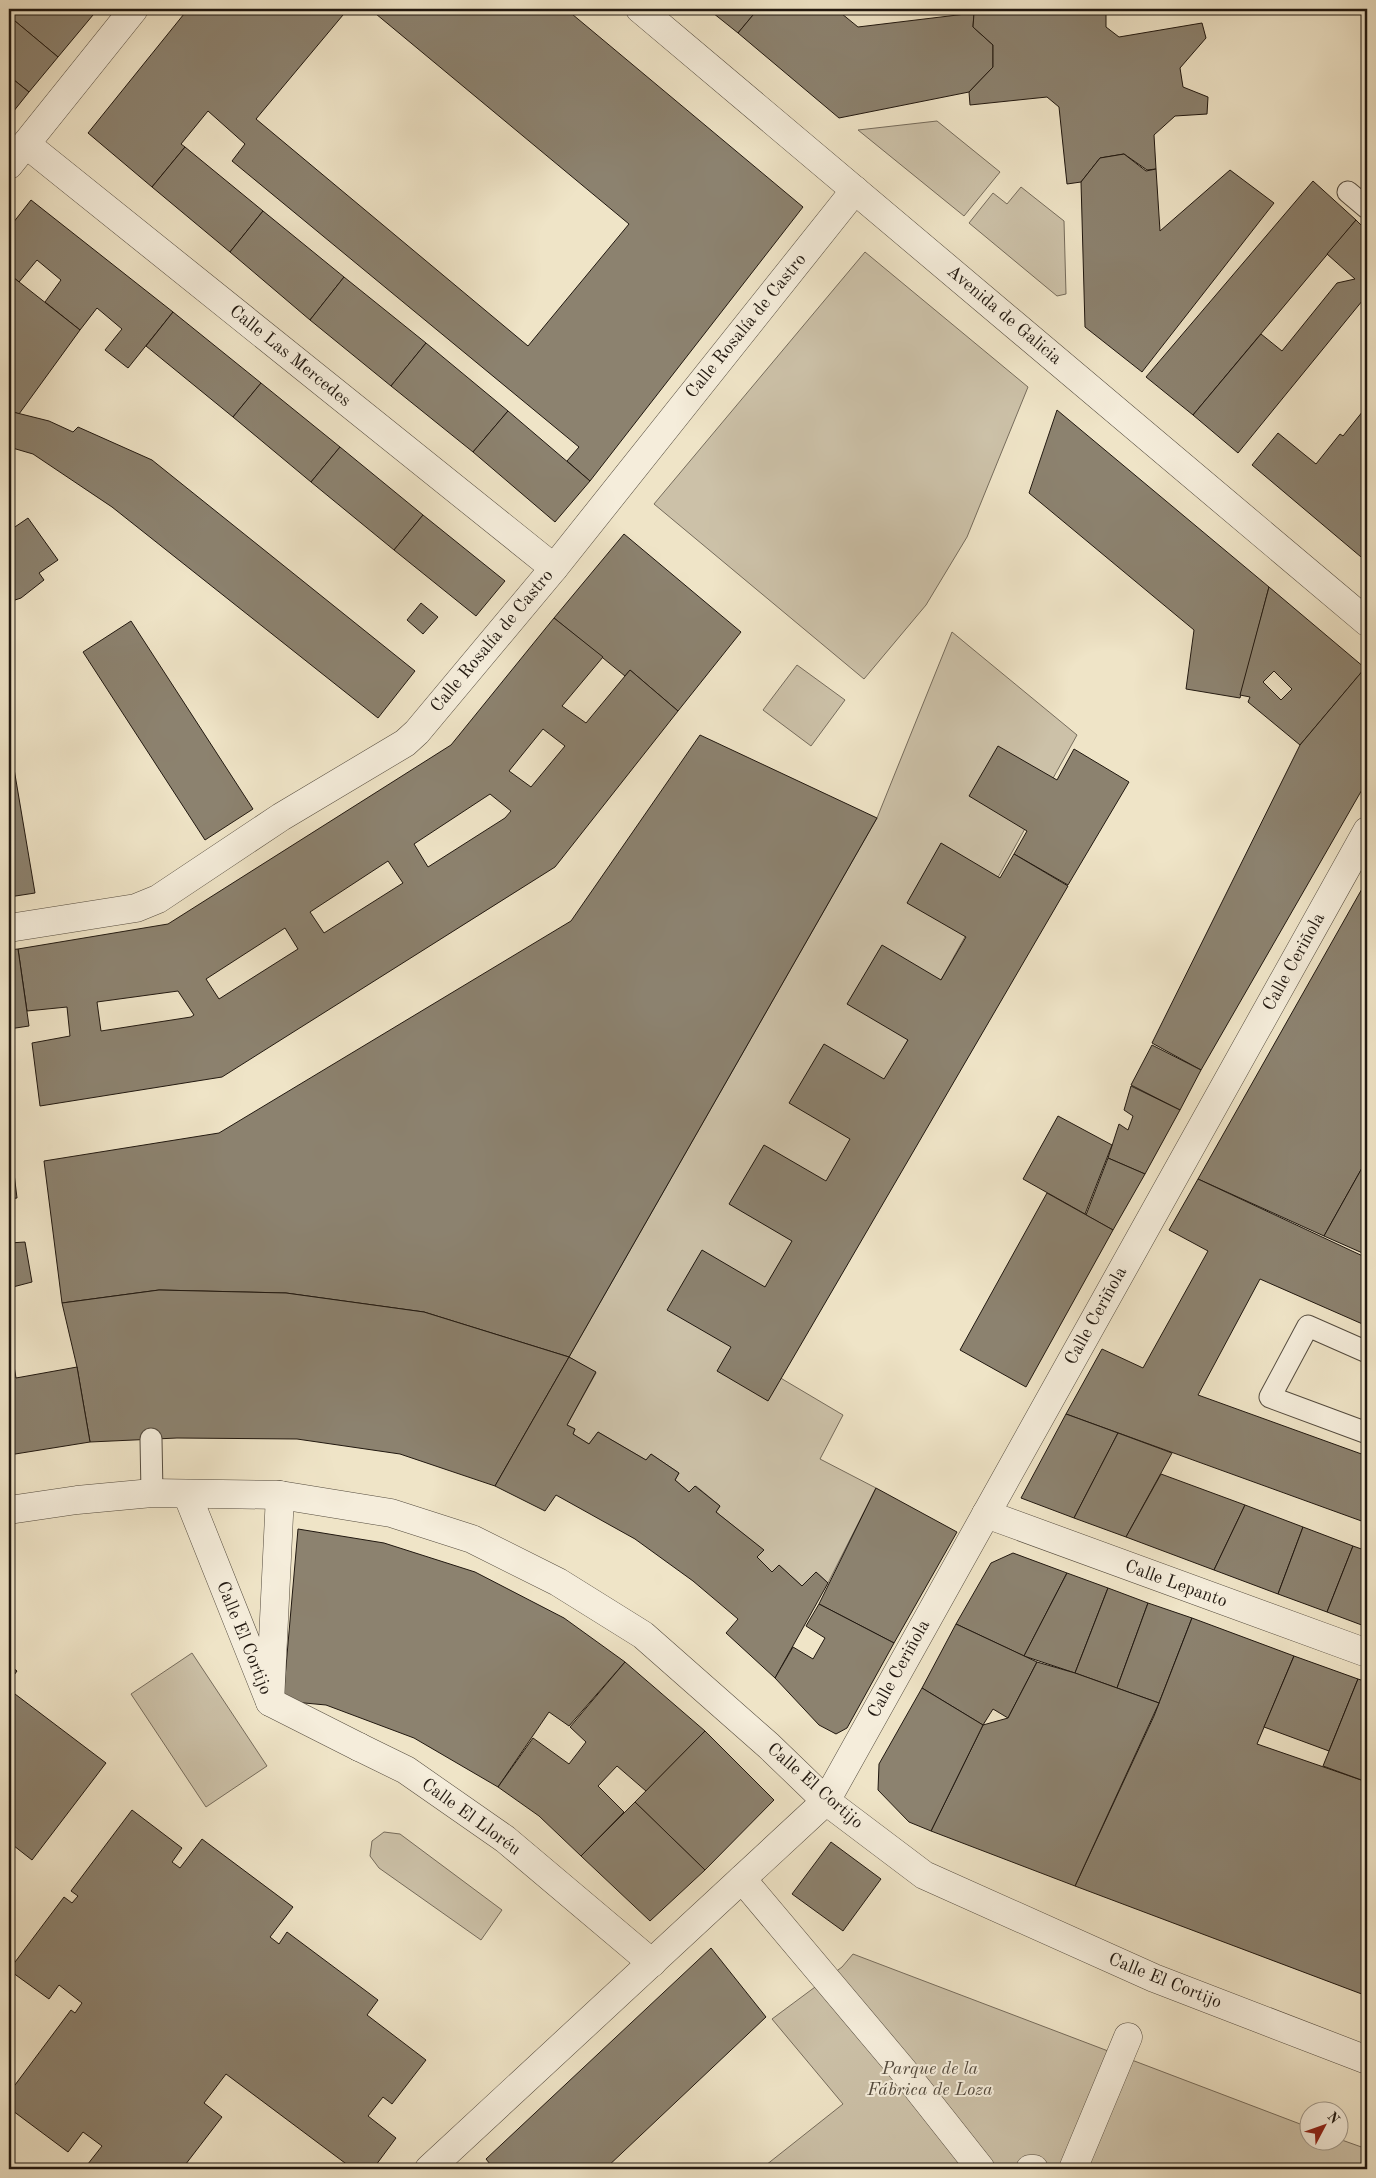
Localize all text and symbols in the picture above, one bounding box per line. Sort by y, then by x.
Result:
street label: Calle Rosalía de Castro [682,250,810,402]
street label: Avenida de Galicia [943,262,1065,368]
street label: Calle Las Mercedes [226,302,354,410]
street label: Calle Rosalía de Castro [427,566,557,716]
street label: Calle Ceriñola [1260,910,1328,1014]
street label: Calle Ceriñola [1062,1264,1130,1368]
street label: Calle Lepanto [1122,1557,1230,1611]
street label: Calle El Cortijo [213,1579,275,1697]
street label: Calle Ceriñola [865,1617,933,1721]
street label: Calle El Cortijo [764,1740,866,1832]
street label: Calle El Lloréu [418,1775,524,1859]
street label: Calle El Cortijo [1106,1950,1224,2012]
park label: Parque de la Fábrica de Loza [866,2060,993,2099]
north arrow [1298,2100,1348,2150]
text: N [1324,2109,1342,2127]

